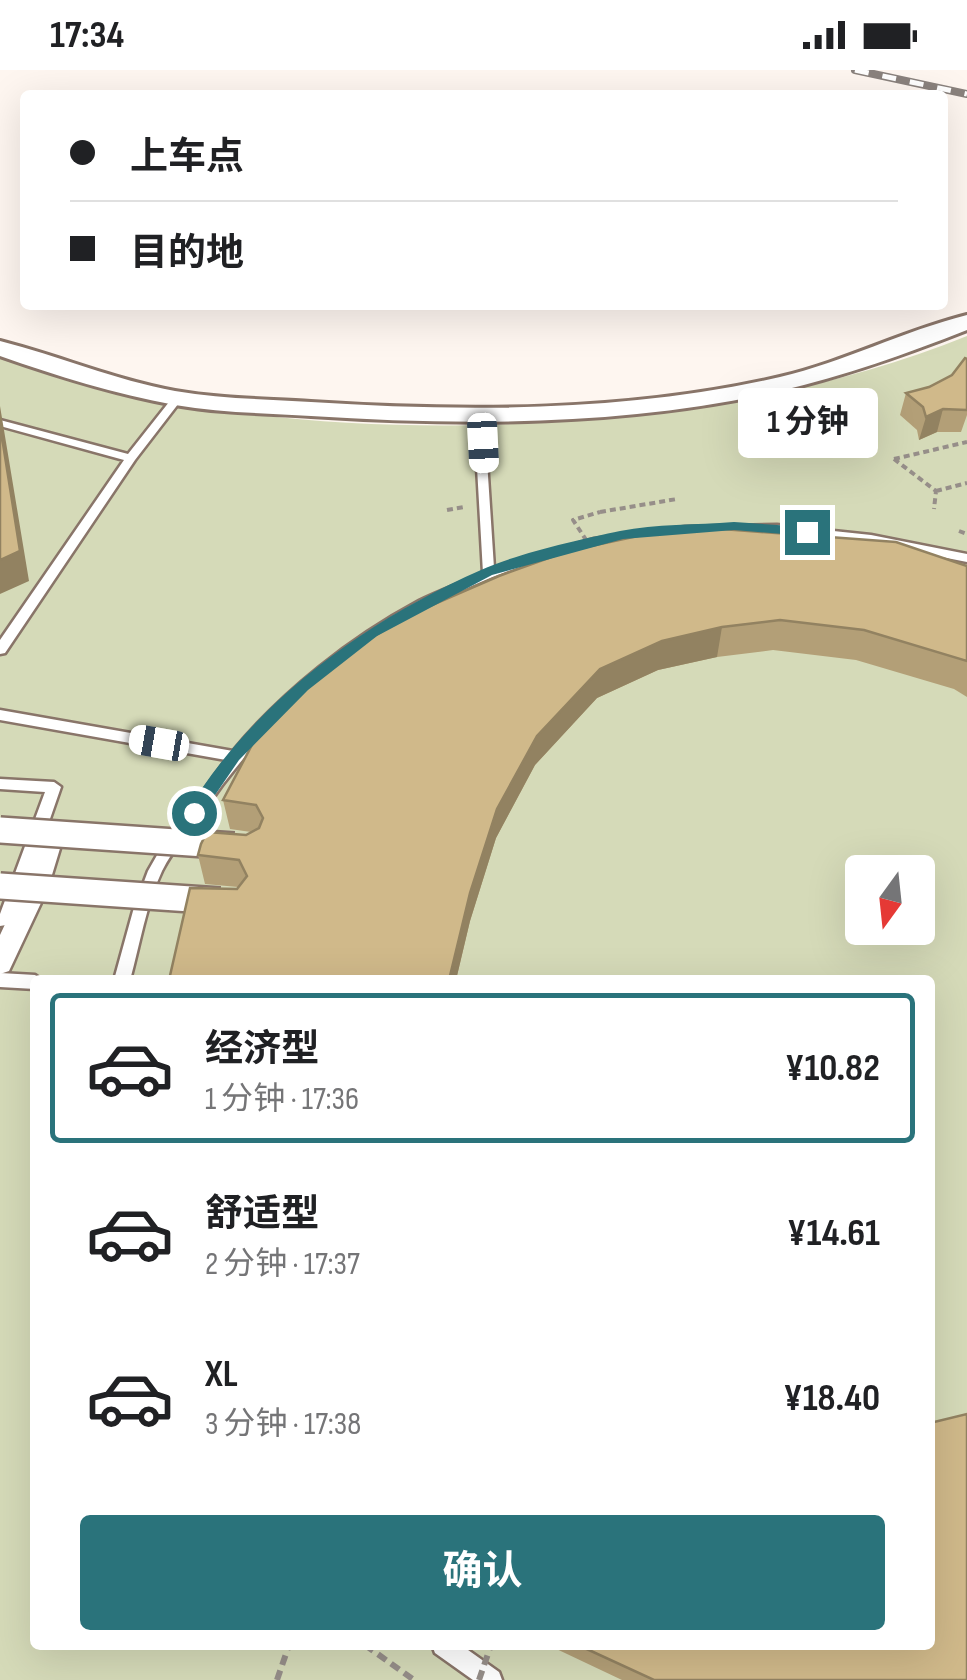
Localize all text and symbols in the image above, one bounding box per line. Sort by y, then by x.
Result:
text: 17:34 [50,13,124,58]
text: 上车点 [130,135,244,180]
text: 目的地 [130,231,244,276]
callout: 1 分钟 [737,387,877,457]
text: 1 分钟 [767,403,849,442]
car [466,412,500,474]
route end [785,510,830,555]
car [127,723,191,763]
route start [172,791,217,836]
north arrow [845,855,935,945]
map controls [845,855,935,945]
icon: car [85,1023,175,1113]
text: 经济型 [205,1027,319,1072]
text: ¥10.82 [785,1046,880,1091]
text: 1 分钟 · 17:36 [205,1080,359,1119]
icon: car [85,1188,175,1278]
text: 舒适型 [205,1192,319,1237]
text: ¥14.61 [787,1211,880,1256]
text: 2 分钟 · 17:37 [205,1245,360,1284]
text: XL [205,1352,238,1397]
icon: car [85,1353,175,1443]
text: ¥18.40 [783,1376,880,1421]
text: 3 分钟 · 17:38 [205,1405,361,1444]
button: 确认 [80,1515,885,1630]

